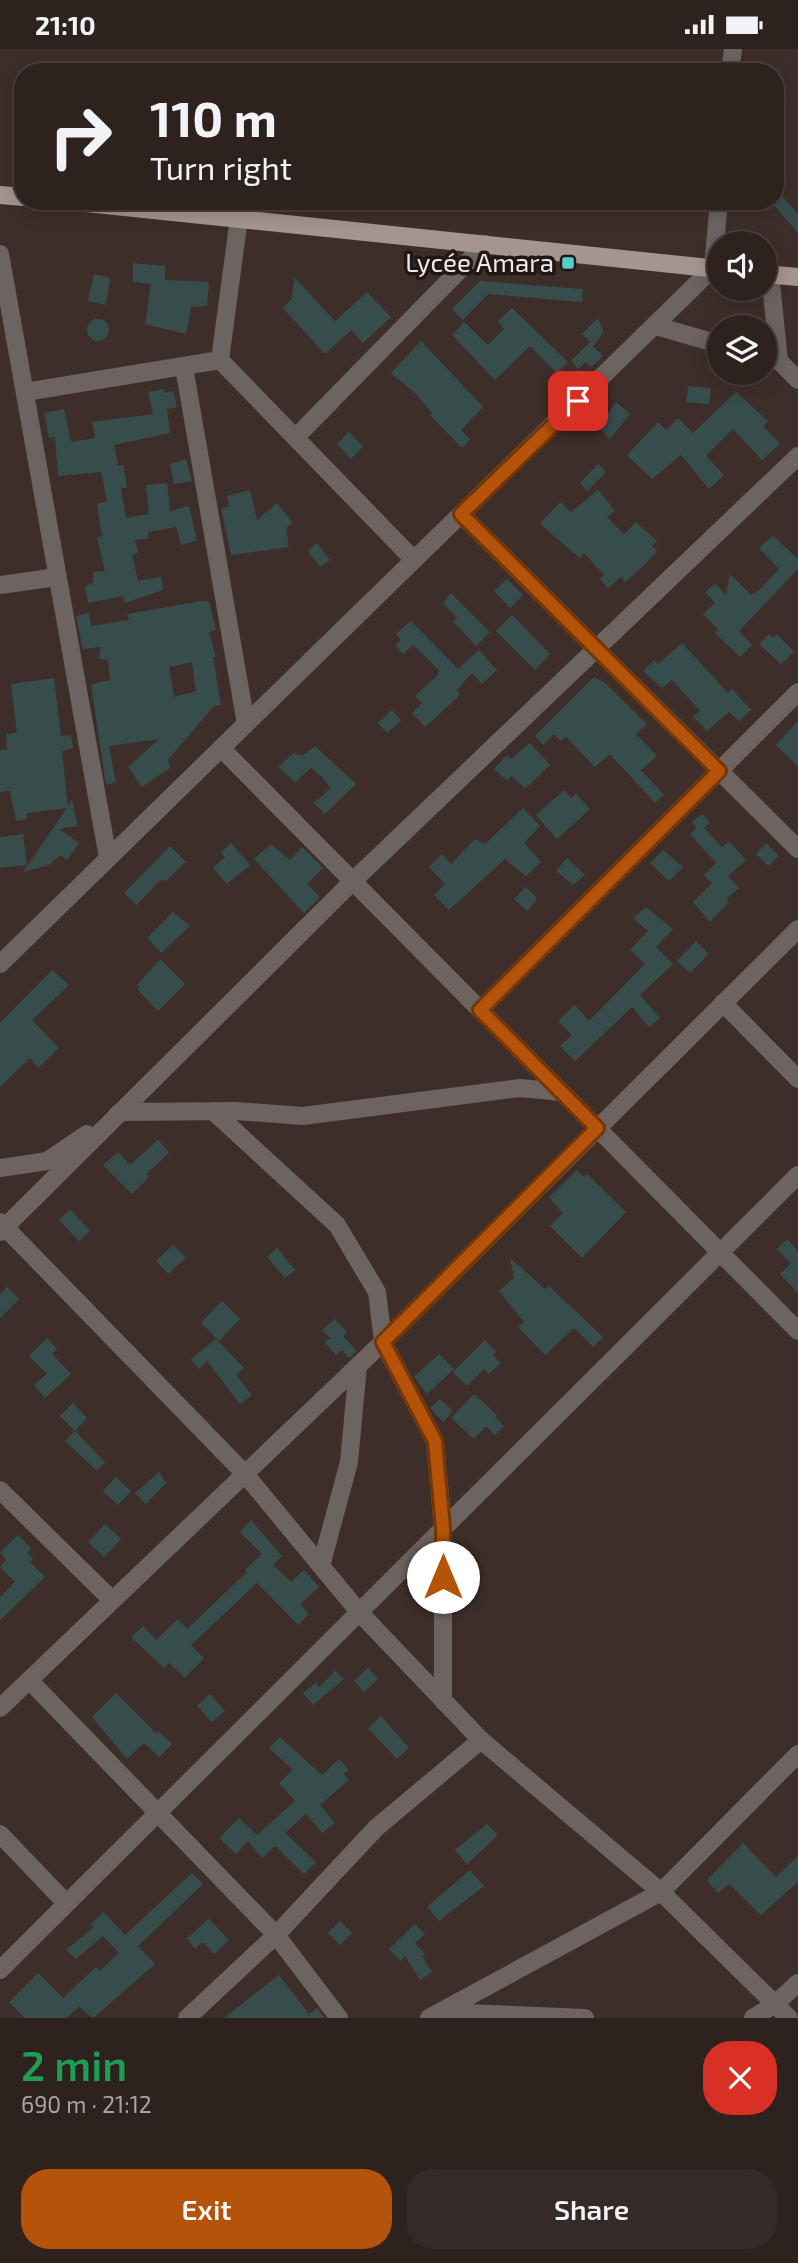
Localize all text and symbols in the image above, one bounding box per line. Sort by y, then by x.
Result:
text: 21:10 [35,9,96,40]
text: 110 m [150,88,277,147]
icon: right [35,91,126,182]
text: Turn right [150,148,292,186]
map controls [707,231,777,385]
button: sound [707,231,777,301]
place label: Lycée Amara [405,246,554,277]
marker: Lycée Amara [560,255,576,271]
button: layers [707,315,777,385]
pin [548,371,608,431]
icon: arrive [559,382,597,420]
position arrow [406,1540,480,1614]
text: 2 min [21,2039,127,2089]
button: close [703,2041,777,2115]
text: 690 m · 21:12 [21,2090,152,2118]
button: Exit [21,2169,392,2249]
button: Share [406,2169,777,2249]

